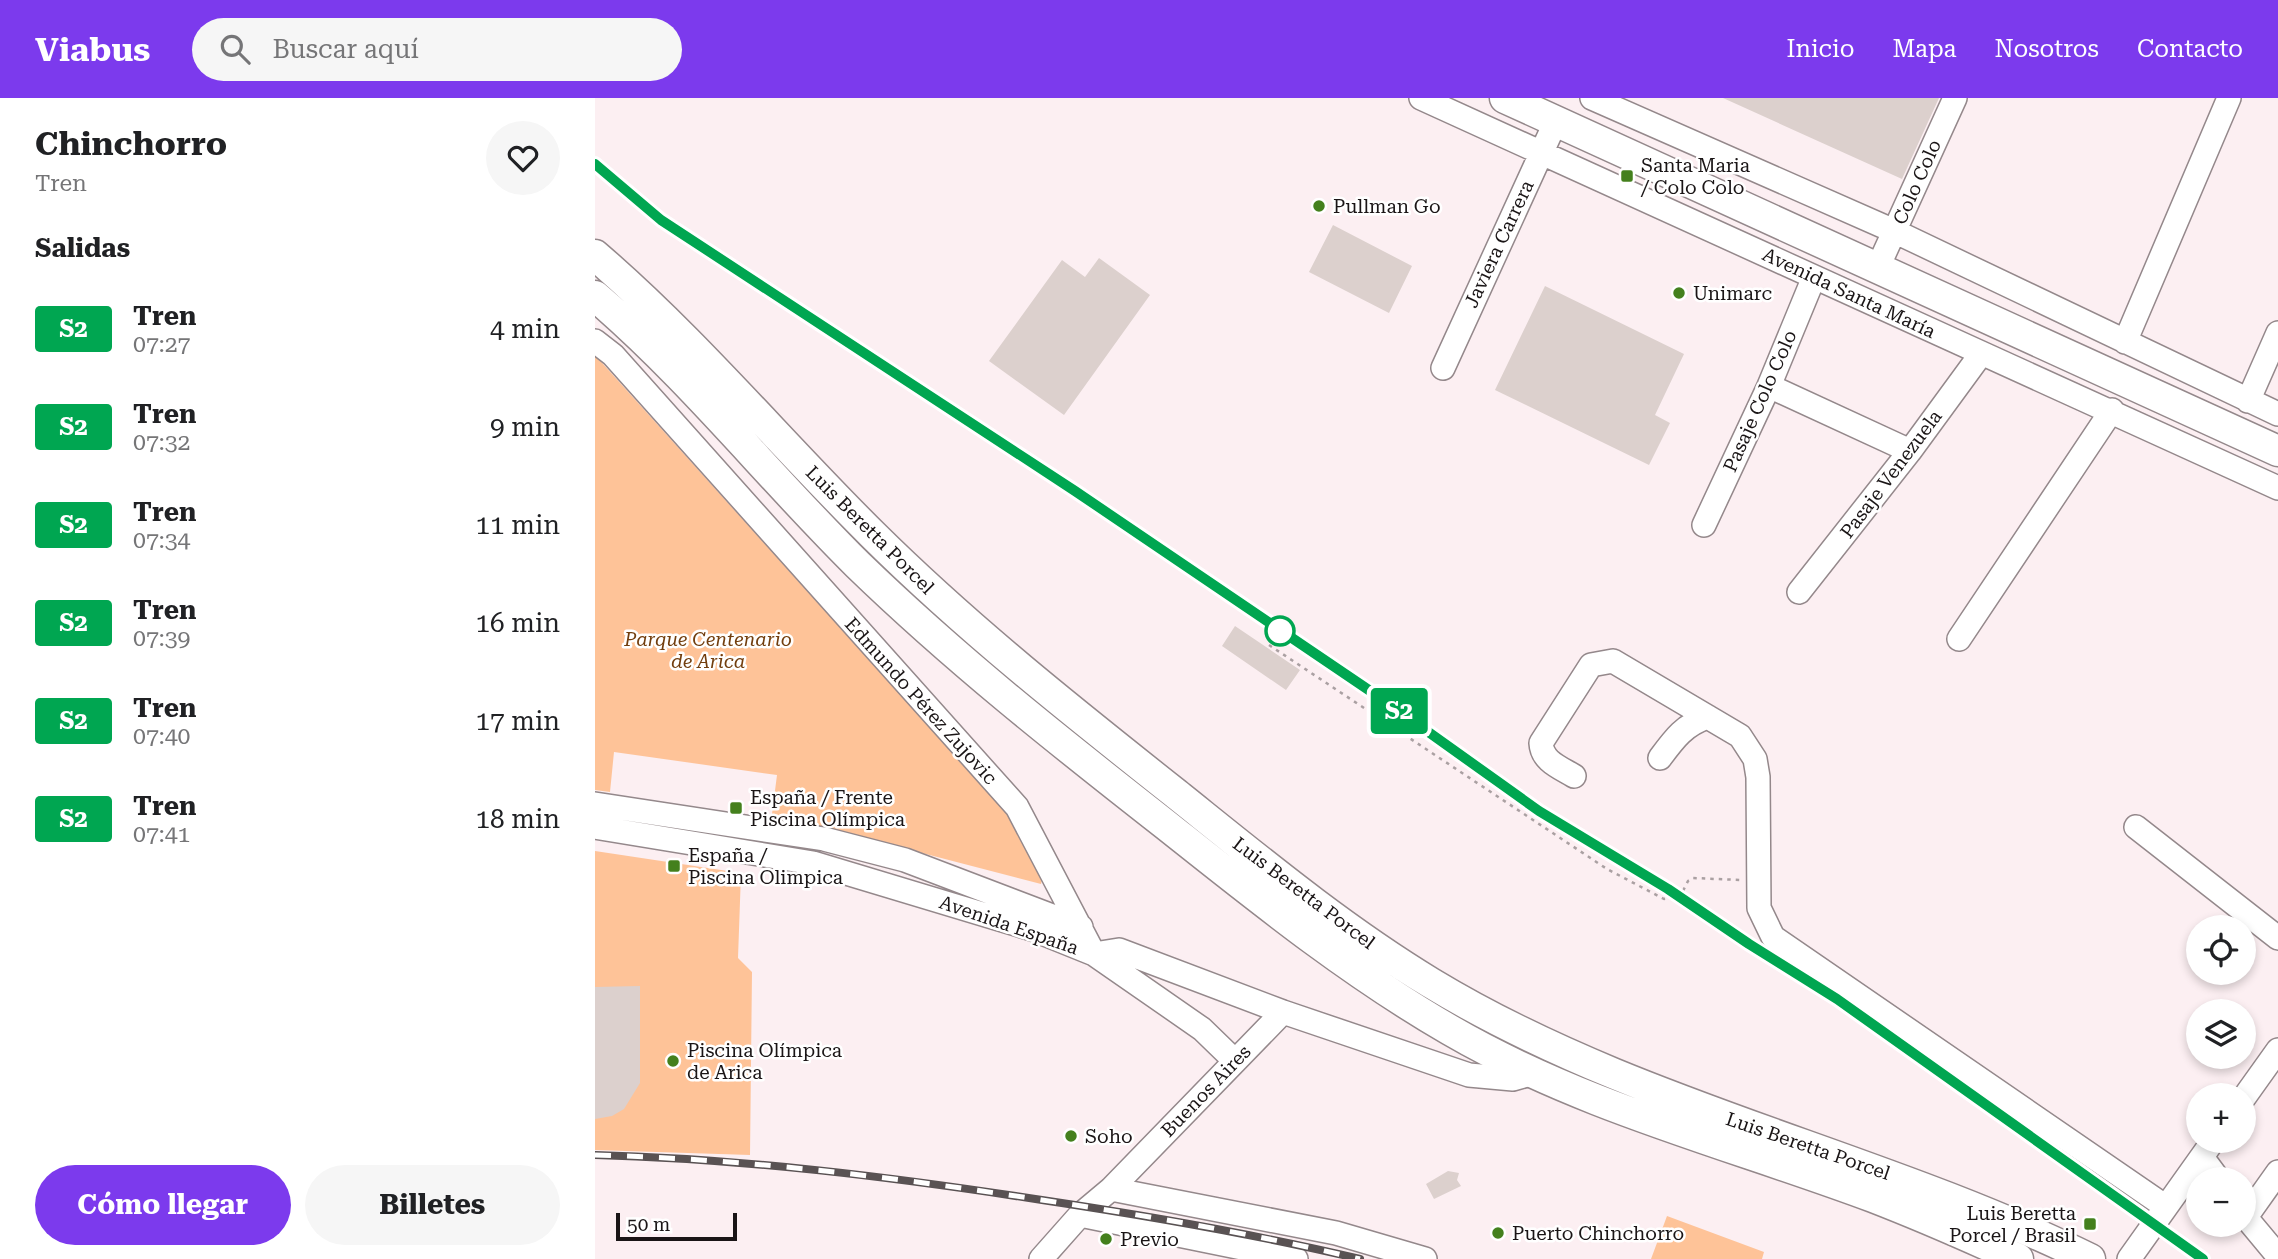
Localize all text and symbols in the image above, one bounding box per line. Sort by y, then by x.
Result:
search box [192,18,682,81]
text: Viabus [35,30,150,69]
icon: search [216,30,254,68]
text: Buscar aquí [272,34,419,64]
text: Inicio [1786,35,1854,63]
text: Mapa [1892,35,1957,63]
text: Nosotros [1995,35,2099,63]
text: Contacto [2137,35,2243,63]
button: heart [486,121,560,195]
text: Chinchorro [35,124,227,163]
street label: Colo Colo [1888,136,1946,228]
place label: Santa Maria / Colo Colo [1640,154,1751,199]
marker: Santa Maria / Colo Colo [1619,168,1635,184]
text: Tren [35,170,87,197]
street label: Javiera Carrera [1459,176,1539,311]
place label: Pullman Go [1333,195,1441,218]
marker: Pullman Go [1311,198,1327,214]
text: Salidas [35,233,130,263]
street label: Avenida Santa María [1759,243,1940,344]
place label: Unimarc [1693,282,1772,305]
marker: Unimarc [1671,285,1687,301]
text: Tren [133,301,196,331]
text: 4 min [490,314,560,344]
text: S2 [59,315,88,343]
street label: Pasaje Colo Colo [1718,327,1802,475]
text: 07:27 [133,331,190,358]
text: Tren [133,399,196,429]
street label: Pasaje Venezuela [1835,405,1947,543]
text: 9 min [490,412,560,442]
text: S2 [59,413,88,441]
text: 07:32 [133,429,190,456]
street label: Luis Beretta Porcel [801,461,939,599]
text: Tren [133,497,196,527]
text: 11 min [476,510,560,540]
text: S2 [59,511,88,539]
text: 07:34 [133,527,190,554]
text: Tren [133,595,196,625]
text: 16 min [476,608,560,638]
text: S2 [59,609,88,637]
street label: Edmundo Pérez Zujovic [840,613,1002,789]
unlabelled marker [1265,616,1295,646]
text: 07:39 [133,625,190,652]
park label: Parque Centenario de Arica [623,628,792,673]
line badge: S2 [1367,688,1431,734]
text: Tren [133,693,196,723]
text: S2 [1385,697,1413,725]
text: 17 min [476,706,560,736]
text: S2 [59,707,88,735]
text: 07:40 [133,723,190,750]
place label: España / Frente Piscina Olímpica [750,786,906,831]
text: Tren [133,791,196,821]
marker: España / Frente Piscina Olímpica [728,800,744,816]
text: 18 min [476,804,560,834]
text: S2 [59,805,88,833]
text: 07:41 [133,821,190,848]
street label: Luis Beretta Porcel [1228,832,1380,954]
place label: España / Piscina Olimpica [688,844,844,889]
marker: España / Piscina Olimpica [666,858,682,874]
street label: Avenida España [936,890,1082,960]
map controls [2186,915,2256,1237]
button: locate [2186,915,2256,985]
button: layers [2186,999,2256,1069]
place label: Piscina Olímpica de Arica [687,1039,843,1084]
street label: Buenos Aires [1156,1040,1256,1142]
marker: Piscina Olímpica de Arica [665,1053,681,1069]
button: + [2186,1083,2256,1153]
street label: Luis Beretta Porcel [1723,1107,1893,1185]
place label: Soho [1085,1125,1133,1148]
marker: Soho [1063,1128,1079,1144]
button: Cómo llegar [35,1165,291,1245]
button: Billetes [305,1165,560,1245]
button: − [2186,1167,2256,1237]
place label: Luis Beretta Porcel / Brasil [1949,1202,2077,1247]
scale bar [616,1210,737,1242]
text: 50 m [627,1213,670,1236]
marker: Luis Beretta Porcel / Brasil [2082,1216,2098,1232]
place label: Puerto Chinchorro [1512,1222,1684,1245]
marker: Puerto Chinchorro [1490,1225,1506,1241]
place label: Previo [1120,1228,1179,1251]
marker: Previo [1098,1231,1114,1247]

